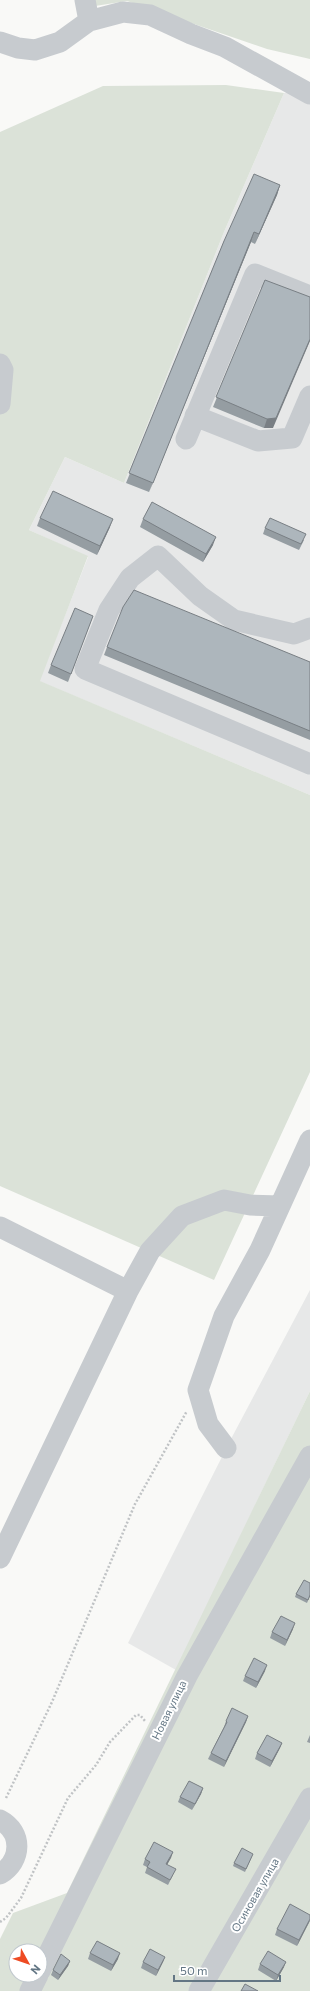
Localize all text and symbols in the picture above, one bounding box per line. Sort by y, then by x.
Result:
street label: Новая улица [149,1678,188,1742]
street label: Осиновая улица [228,1856,281,1934]
north arrow [8,1943,48,1983]
scale bar [174,1957,280,1983]
text: N [28,1962,44,1977]
text: 50 m [180,1963,208,1977]

